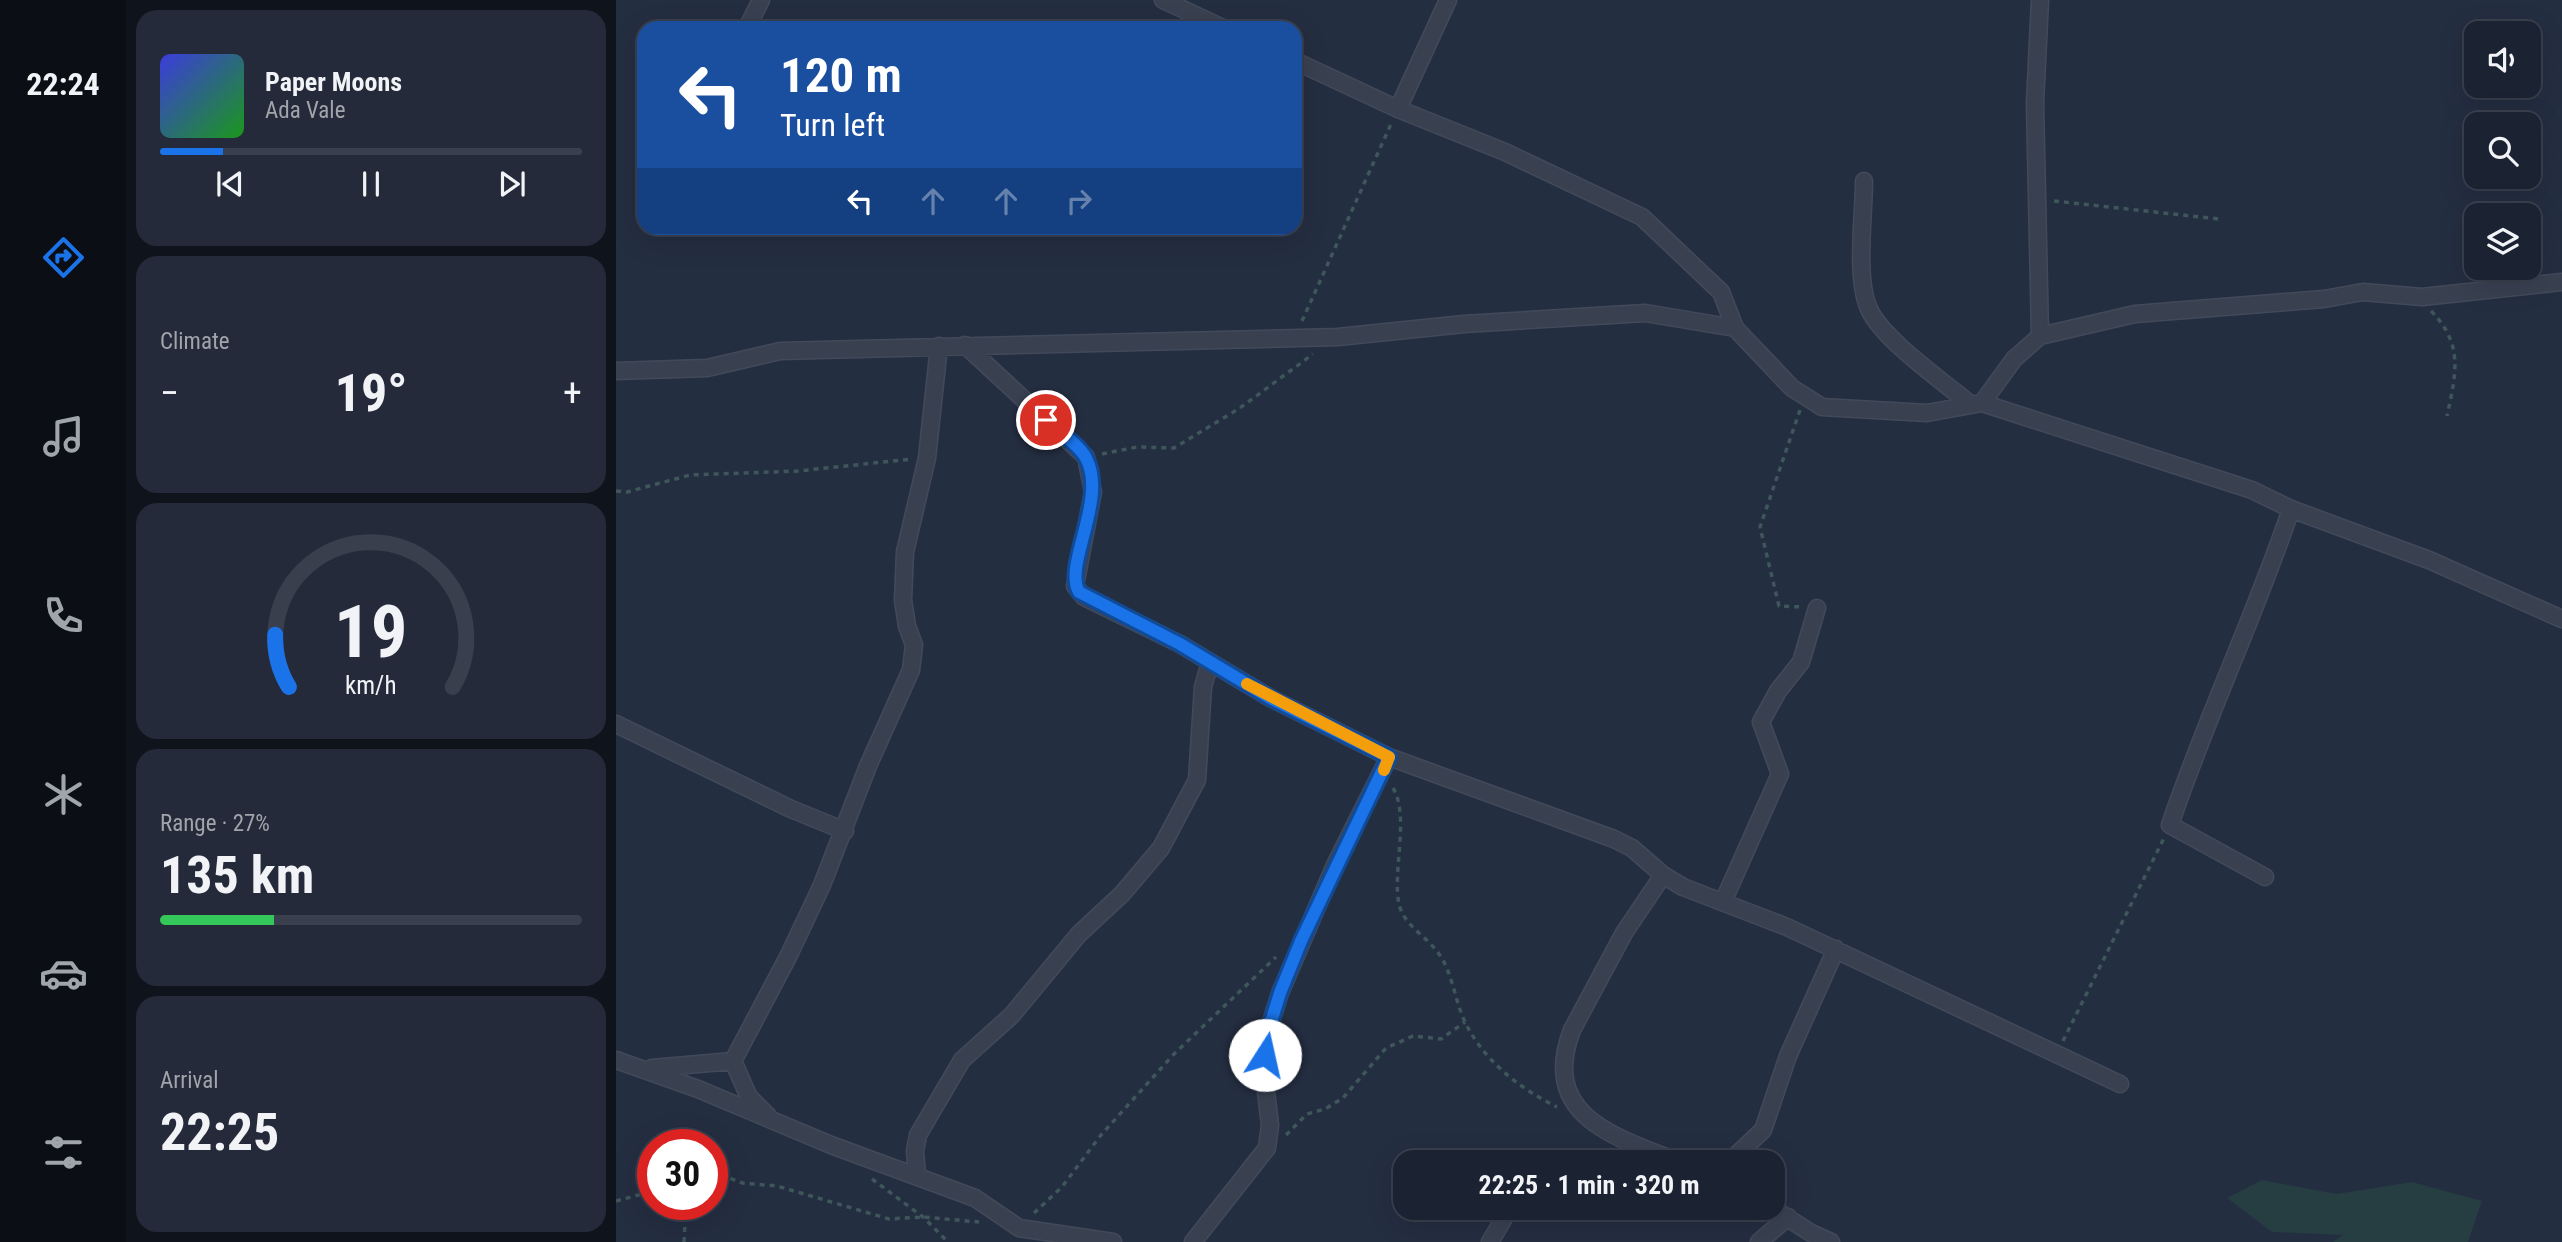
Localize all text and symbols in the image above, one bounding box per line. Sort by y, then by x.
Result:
map controls [2464,21,2541,280]
button: sound [2464,21,2541,98]
text: 120 m [780,47,902,104]
icon: left [665,49,756,140]
text: 22:24 [26,65,100,103]
text: Paper Moons [265,67,402,97]
text: Ada Vale [265,97,345,124]
text: Turn left [780,106,885,144]
button: search [2464,112,2541,189]
icon: previous [211,165,249,203]
icon: pause [352,165,390,203]
icon: next [493,165,531,203]
icon: left [841,182,879,220]
icon: ahead [914,182,952,220]
icon: ahead [987,182,1025,220]
icon: right [1060,182,1098,220]
button: layers [2464,203,2541,280]
icon: directions [39,233,88,282]
text: Climate [160,328,230,355]
text: 19° [335,363,407,424]
text: − [160,371,179,415]
text: + [563,371,582,415]
pin [1016,390,1076,450]
icon: arrive [1027,401,1065,439]
icon: music [39,412,88,461]
text: 19 [334,589,408,675]
icon: phone [39,591,88,640]
text: km/h [345,671,397,700]
icon: climate [39,770,88,819]
text: Range · 27% [160,810,270,837]
text: 135 km [160,845,314,906]
icon: car [39,949,88,998]
position arrow [1228,1018,1302,1092]
text: Arrival [160,1067,219,1094]
text: 22:25 [160,1102,279,1163]
icon: filters [39,1128,88,1177]
speed limit sign: 30 [637,1129,728,1220]
text: 22:25 · 1 min · 320 m [1479,1170,1699,1200]

